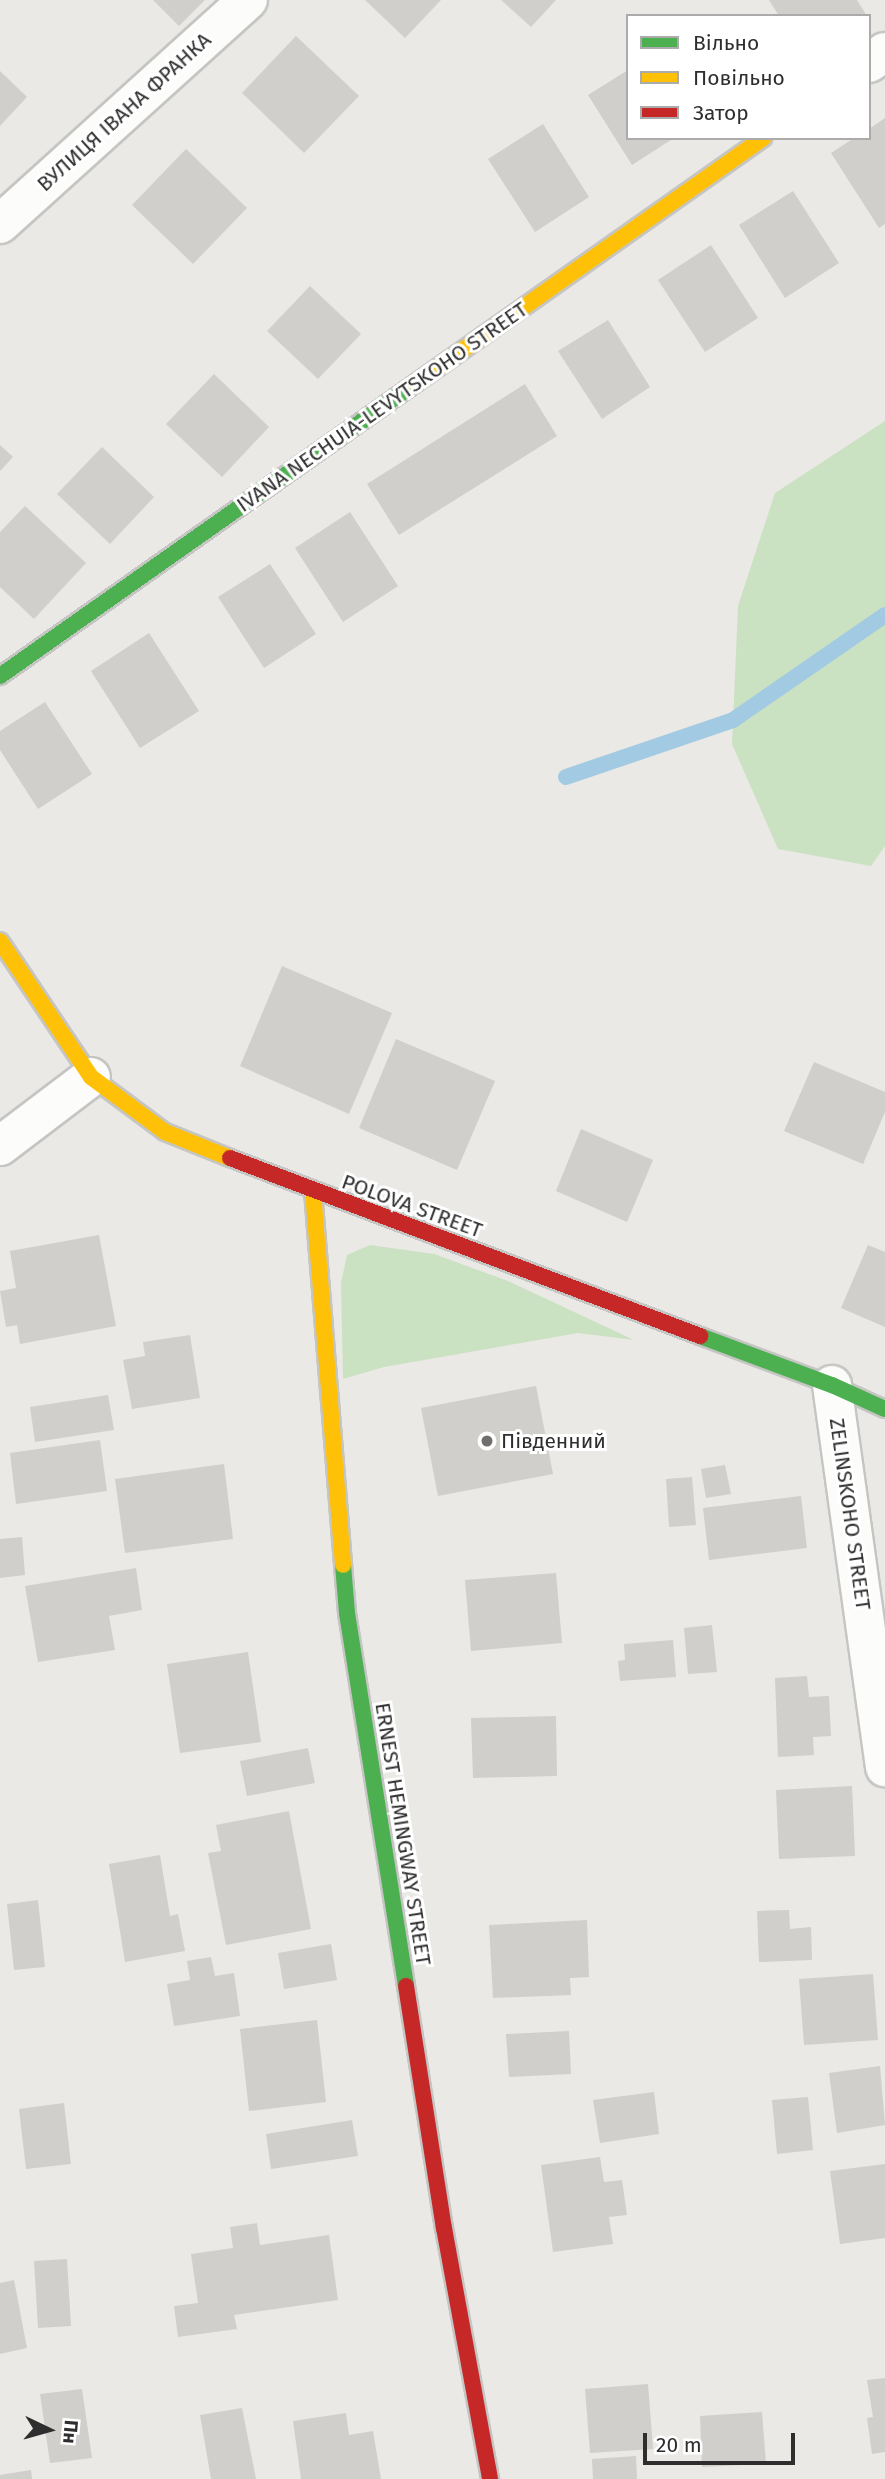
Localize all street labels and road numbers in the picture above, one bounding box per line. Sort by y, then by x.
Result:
street label: ВУЛИЦЯ ІВАНА ФРАНКА [32,27,216,197]
street label: IVANA NECHUIA-LEVYTSKOHO STREET [232,297,532,517]
street label: POLOVA STREET [338,1169,486,1243]
street label: ZELINSKOHO STREET [824,1416,876,1612]
street label: ERNEST HEMINGWAY STREET [370,1701,436,1967]

